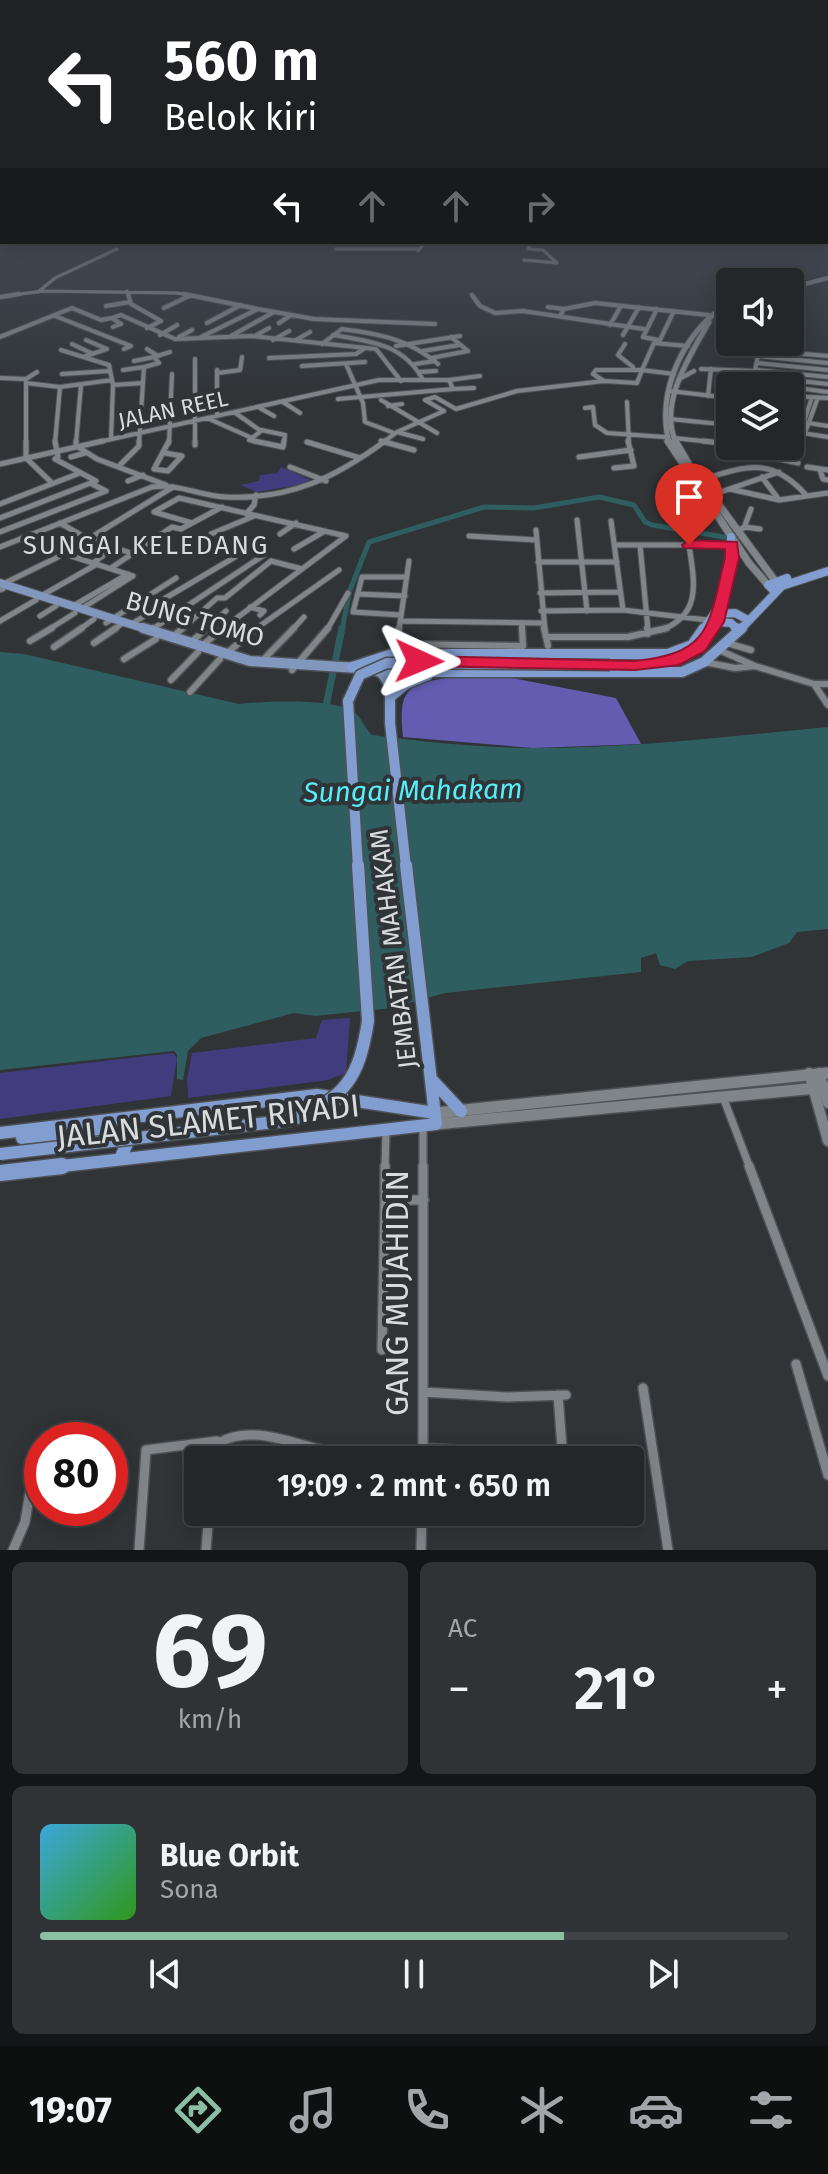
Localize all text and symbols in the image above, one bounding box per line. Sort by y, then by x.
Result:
text: 560 m [164,28,319,95]
icon: left [32,32,136,136]
text: Belok kiri [164,96,318,140]
icon: left [266,184,310,228]
icon: ahead [350,184,394,228]
icon: ahead [434,184,478,228]
icon: right [518,184,562,228]
map controls [716,268,804,460]
button: sound [716,268,804,356]
button: layers [716,372,804,460]
street label: JALAN REEL [116,385,231,434]
pin [655,463,723,545]
icon: arrive [667,475,711,519]
district label: SUNGAI KELEDANG [23,530,269,561]
street label: BUNG TOMO [122,585,268,654]
position arrow [377,619,461,703]
water label: Sungai Mahakam [302,772,523,809]
street label: JEMBATAN MAHAKAM [363,827,424,1071]
street label: JALAN SLAMET RIYADI [55,1086,361,1156]
street label: GANG MUJAHIDIN [378,1170,416,1416]
speed limit sign: 80 [24,1422,128,1526]
text: 19:09 · 2 mnt · 650 m [277,1468,551,1504]
text: 69 [152,1589,268,1714]
text: AC [448,1613,477,1644]
text: 21° [574,1653,662,1725]
text: − [448,1663,470,1716]
text: + [766,1663,788,1716]
text: km/h [178,1704,242,1735]
text: Blue Orbit [160,1838,299,1874]
text: Sona [160,1874,219,1905]
icon: previous [143,1952,187,1996]
icon: pause [392,1952,436,1996]
icon: next [641,1952,685,1996]
icon: directions [170,2082,226,2138]
icon: music [285,2082,341,2138]
icon: phone [399,2082,455,2138]
icon: climate [514,2082,570,2138]
icon: car [628,2082,684,2138]
icon: filters [743,2082,799,2138]
text: 19:07 [29,2088,112,2132]

